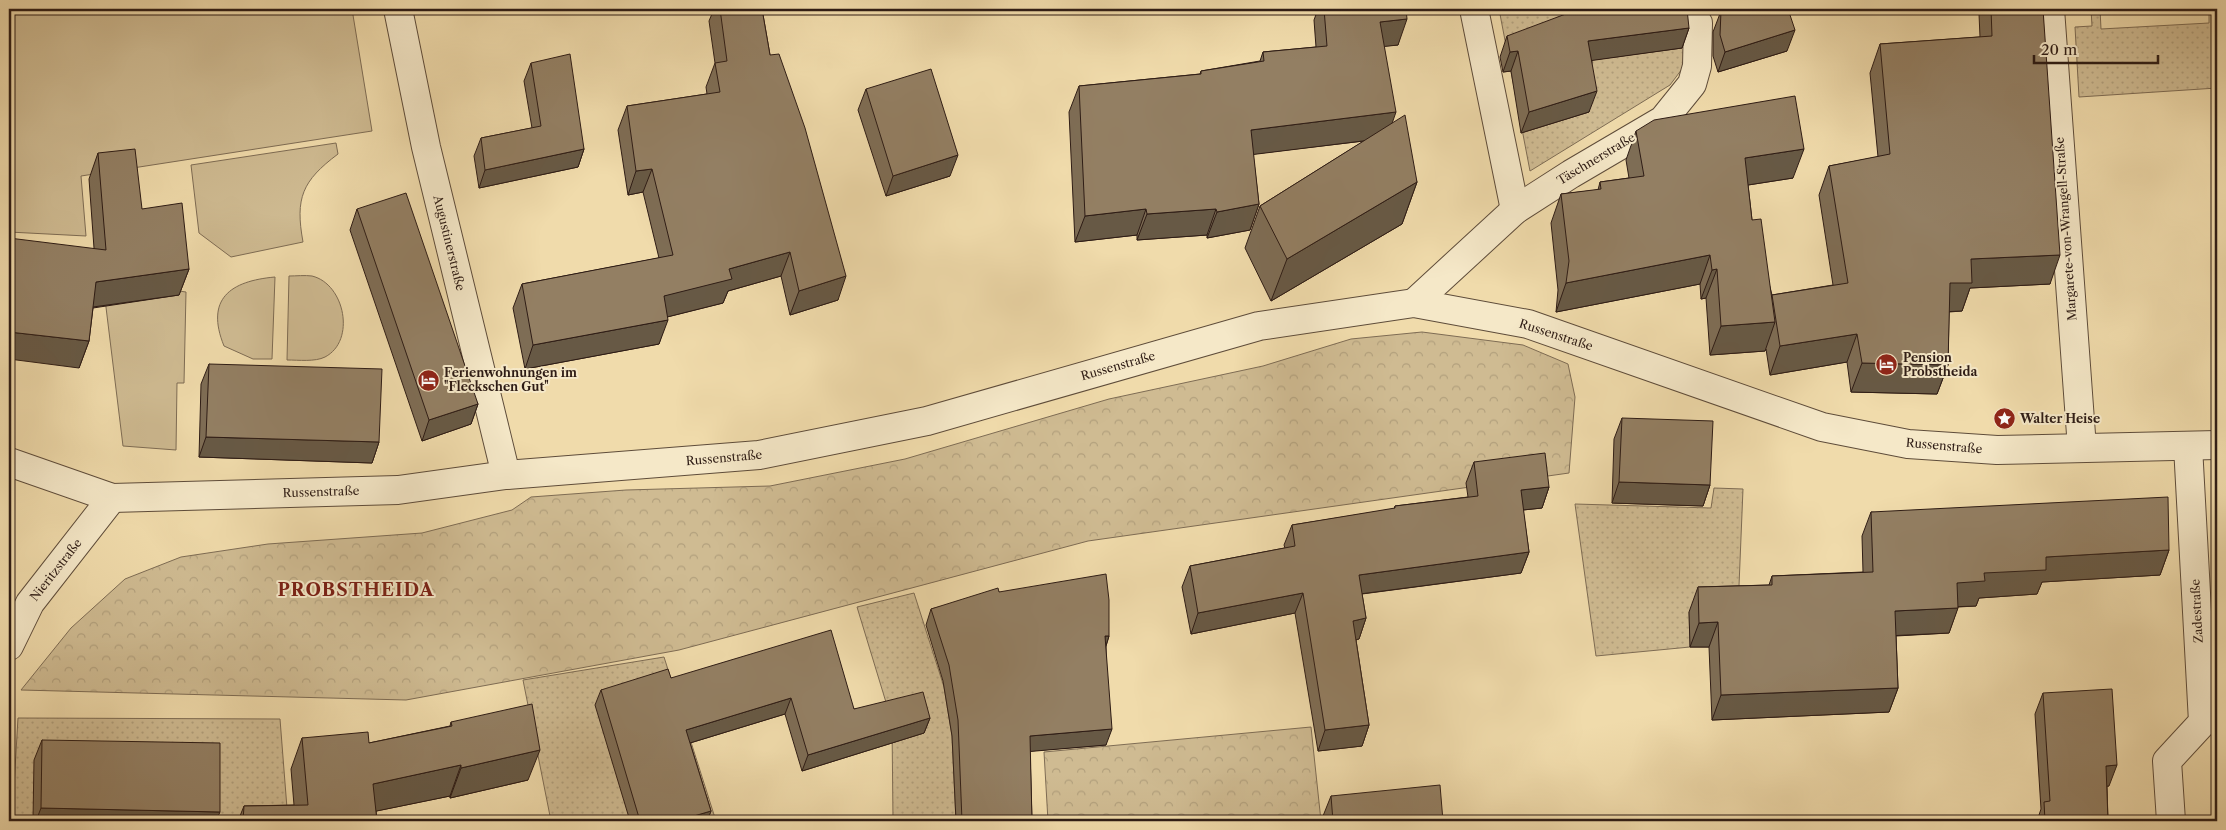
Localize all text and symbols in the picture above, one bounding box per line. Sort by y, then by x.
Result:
scale bar [2034,32,2157,64]
text: 20 m [2041,40,2077,59]
street label: Täschnerstraße [1554,129,1638,188]
street label: Margarete-von-Wrangell-Straße [2052,136,2079,321]
street label: Augustinerstraße [430,193,469,292]
street label: Russenstraße [1517,316,1595,354]
street label: Russenstraße [1079,348,1157,383]
place label: Pension Probstheida [1903,350,1978,379]
hotel icon: Pension Probstheida [1875,353,1899,377]
place label: Ferienwohnungen im "Fleckschen Gut" [444,365,577,394]
hotel icon: Ferienwohnungen im "Fleckschen Gut" [416,368,440,392]
place icon: Walter Heise [1992,407,2016,431]
place label: Walter Heise [2019,411,2100,426]
street label: Russenstraße [1905,435,1983,456]
street label: Russenstraße [685,447,763,468]
street label: Russenstraße [282,483,360,500]
street label: Nieritzstraße [27,535,85,604]
street label: Zadestraße [2187,578,2206,644]
district label: PROBSTHEIDA [278,579,434,601]

